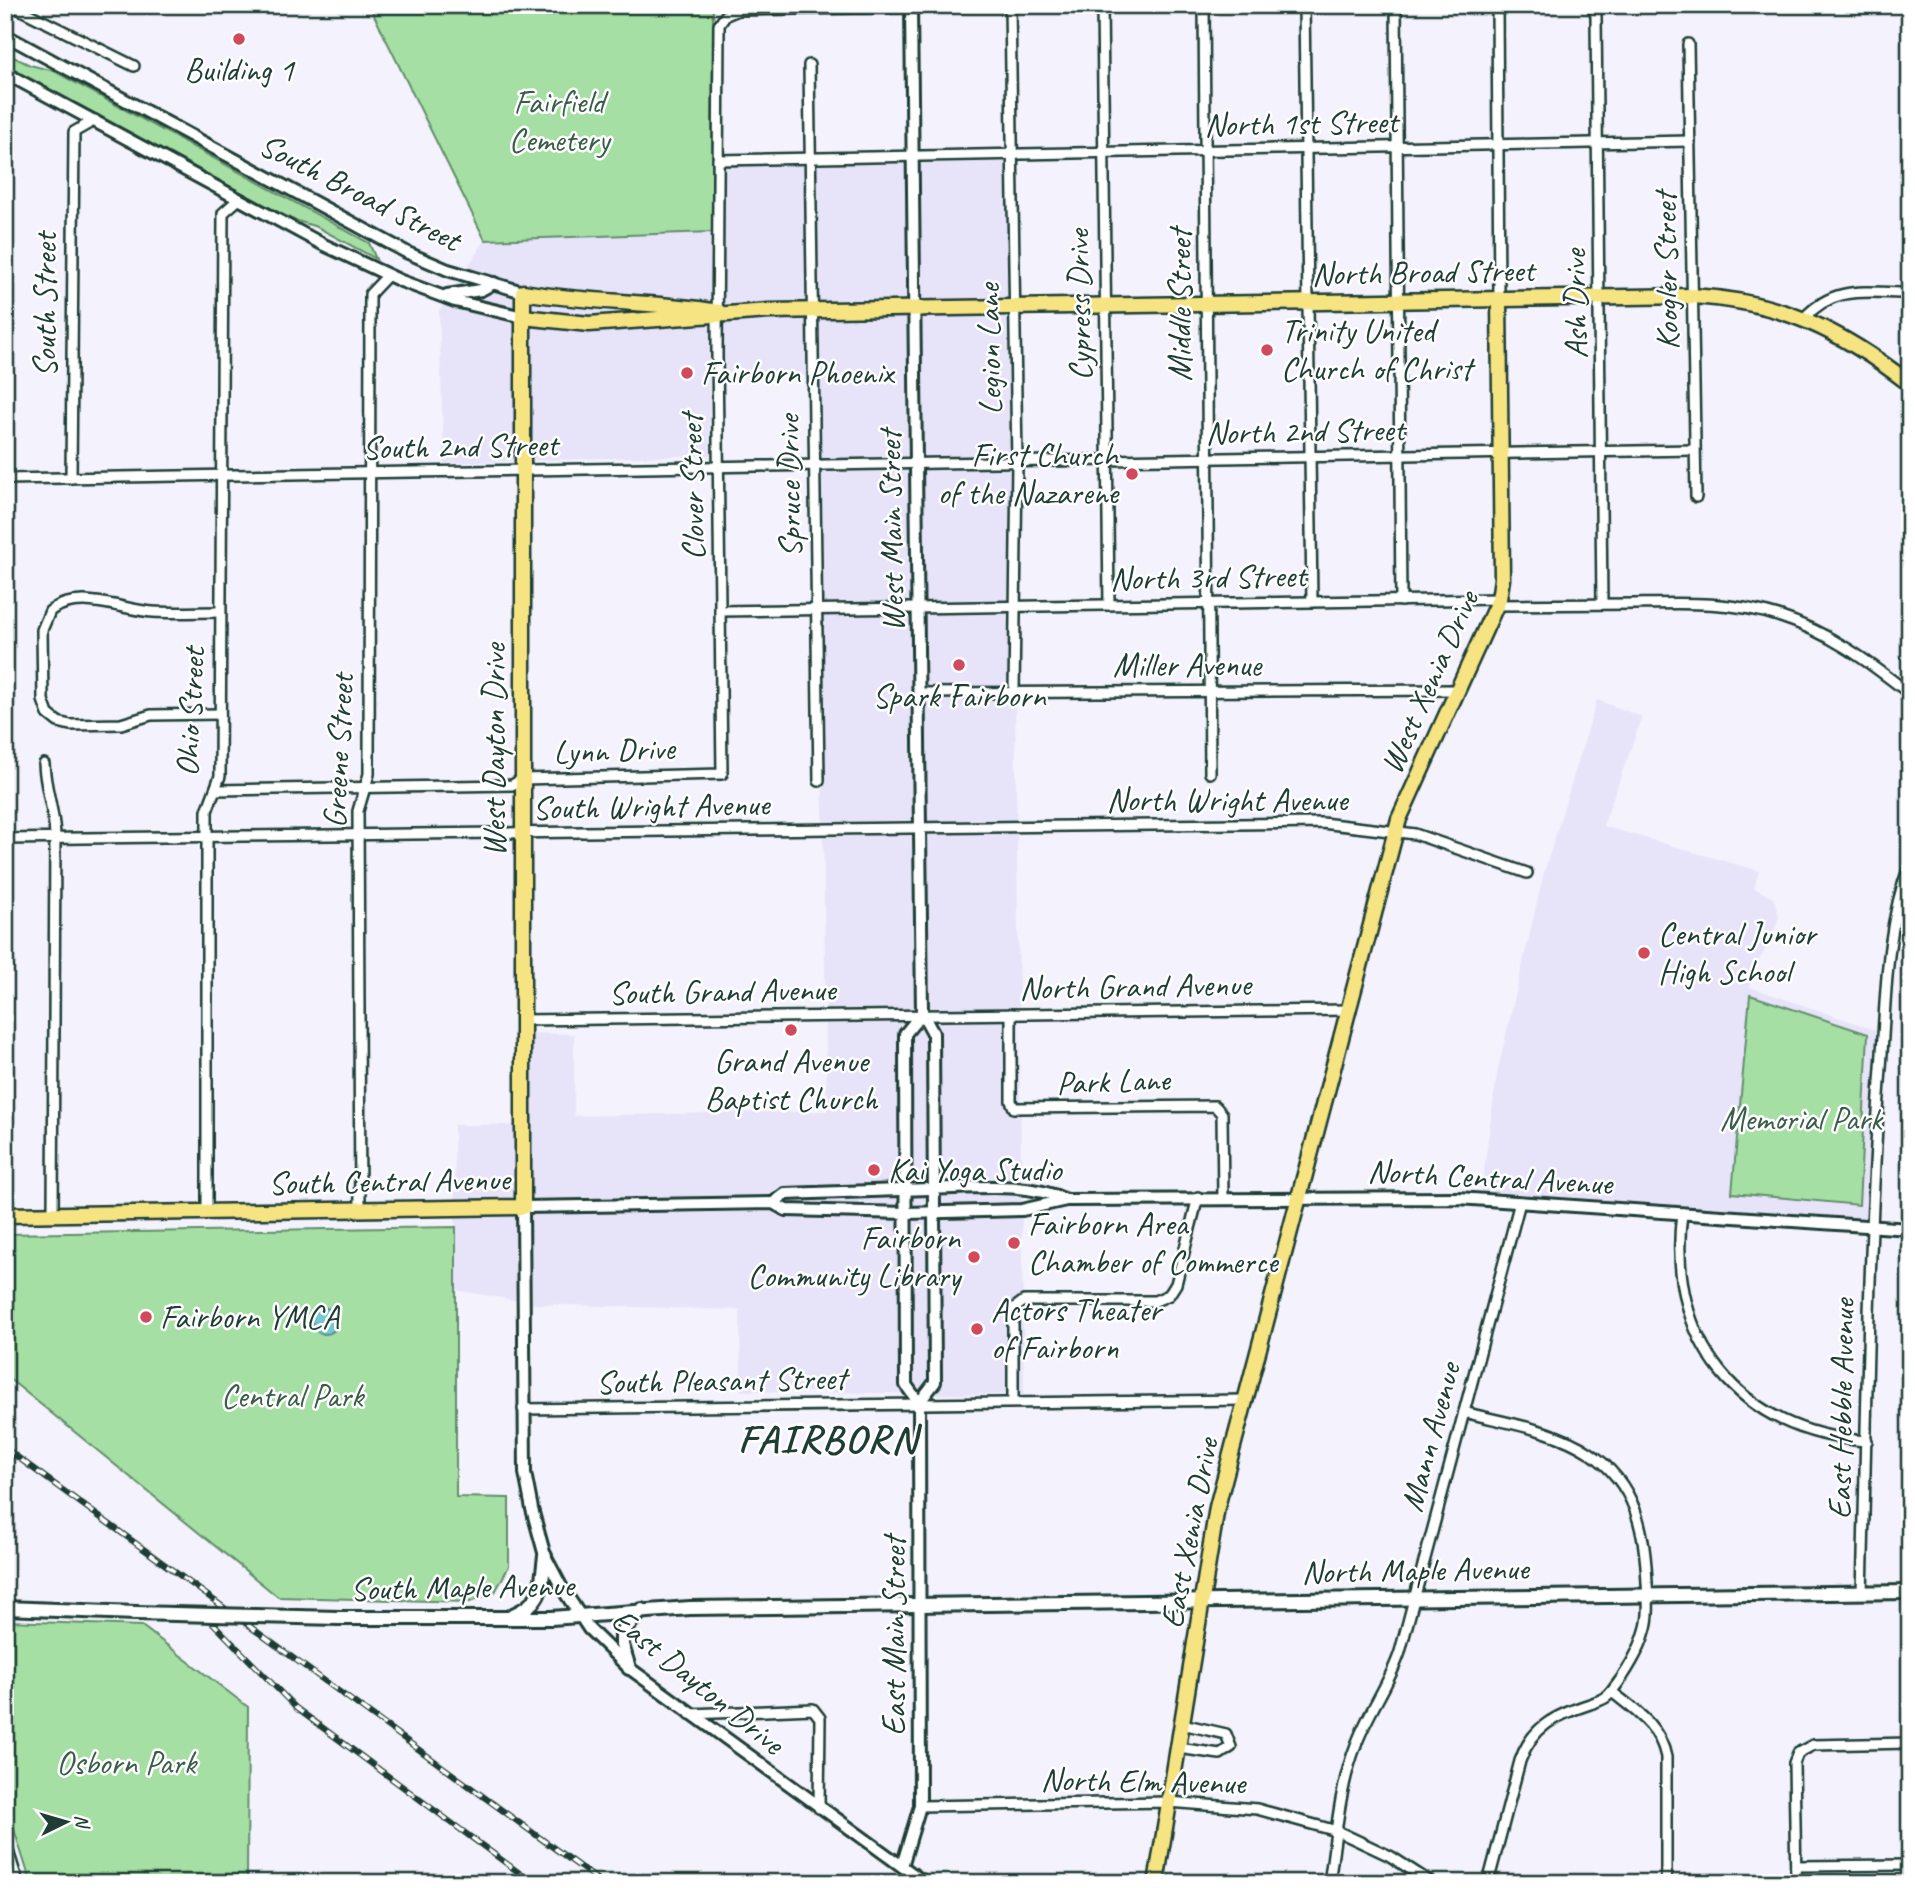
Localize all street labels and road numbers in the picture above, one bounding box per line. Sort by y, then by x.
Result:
street label: North 1st Street [1204,100,1401,146]
street label: South Broad Street [253,123,470,262]
street label: Koogler Street [1644,188,1688,350]
street label: Middle Street [1159,225,1201,381]
street label: Cypress Drive [1057,227,1101,381]
street label: South Street [24,230,66,377]
street label: Ash Drive [1553,247,1597,359]
street label: North Broad Street [1311,249,1538,295]
street label: Legion Lane [967,281,1011,415]
street label: North 2nd Street [1205,408,1408,454]
street label: Clover Street [670,409,714,561]
street label: Spruce Drive [767,412,811,558]
street label: South 2nd Street [362,423,561,469]
street label: West Main Street [868,426,914,632]
street label: North 3rd Street [1110,554,1309,600]
street label: West Xenia Drive [1370,582,1489,780]
street label: West Dayton Drive [473,641,515,857]
street label: Ohio Street [166,643,215,778]
street label: Miller Avenue [1113,644,1263,686]
street label: Greene Street [313,670,363,829]
street label: Lynn Drive [553,727,678,773]
street label: North Wright Avenue [1107,779,1350,821]
street label: South Wright Avenue [532,783,772,829]
street label: North Grand Avenue [1019,963,1253,1009]
street label: South Grand Avenue [608,968,838,1014]
street label: Park Lane [1056,1058,1173,1104]
street label: North Central Avenue [1367,1150,1615,1204]
street label: South Central Avenue [268,1158,512,1204]
street label: East Hebble Avenue [1818,1296,1864,1520]
street label: Mann Avenue [1390,1356,1471,1516]
street label: South Pleasant Street [596,1357,850,1403]
street label: East Xenia Drive [1150,1432,1228,1631]
street label: East Main Street [873,1532,915,1736]
street label: North Maple Avenue [1301,1547,1531,1593]
street label: South Maple Avenue [350,1564,576,1610]
street label: East Dayton Drive [603,1599,795,1765]
street label: North Elm Avenue [1040,1758,1248,1804]

